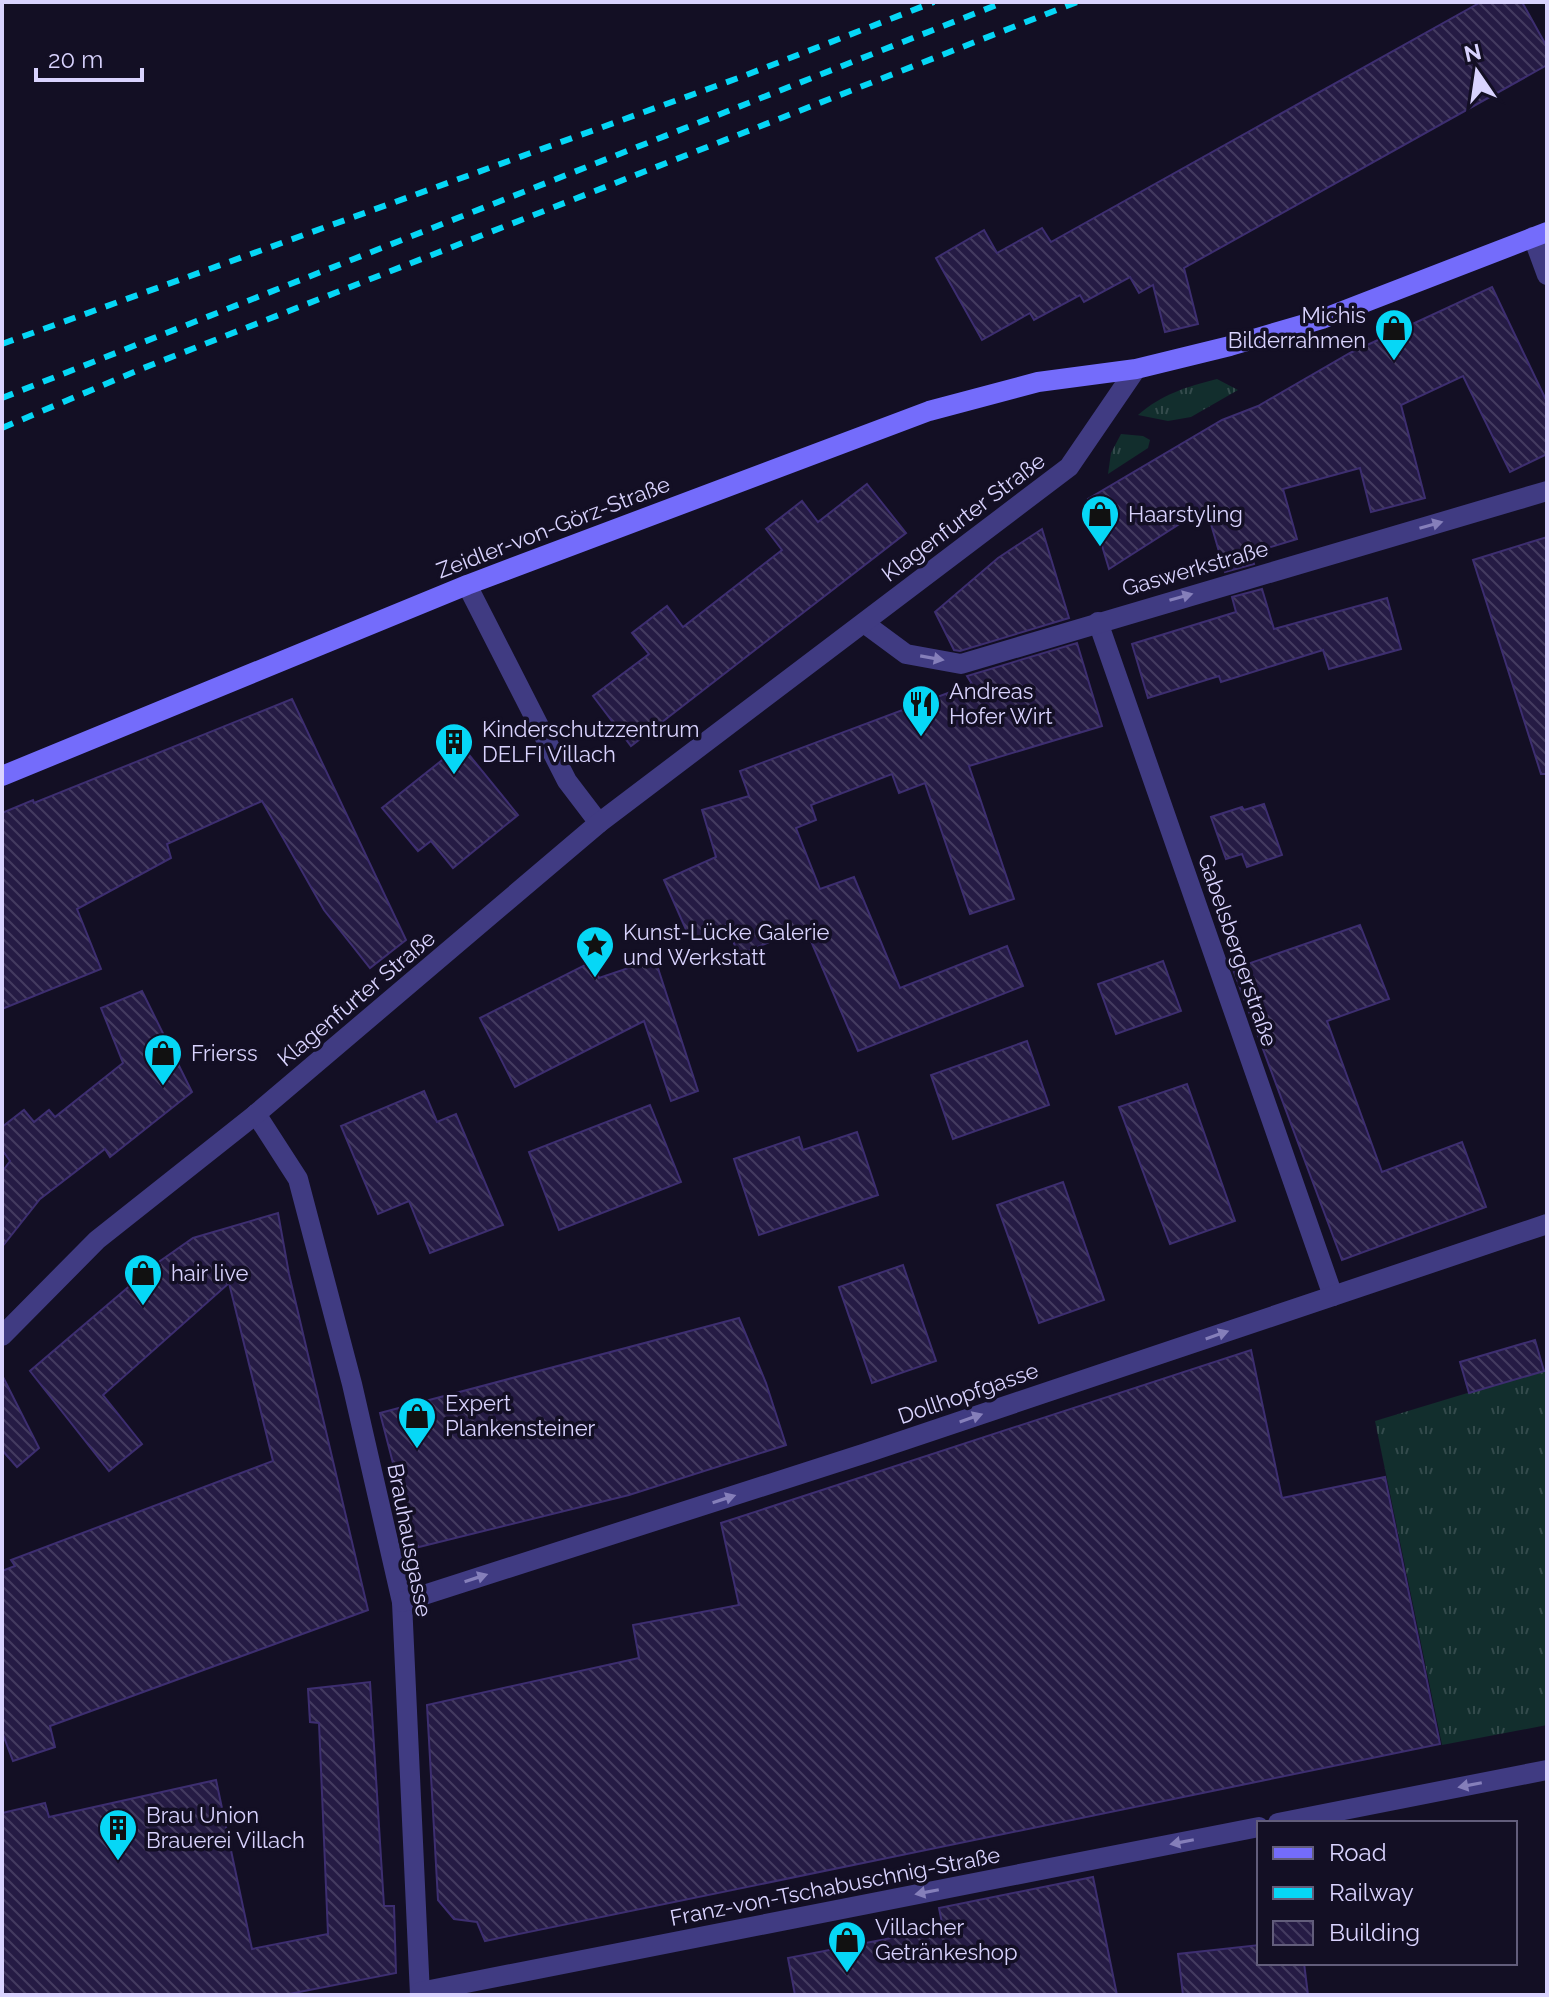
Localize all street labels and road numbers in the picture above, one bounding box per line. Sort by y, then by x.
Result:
street label: Klagenfurter Straße [876,447,1050,587]
street label: Zeidler-von-Görz-Straße [433,470,673,584]
street label: Gaswerkstraße [1119,535,1271,601]
street label: Gabelsbergerstraße [1193,850,1283,1050]
street label: Klagenfurter Straße [272,925,440,1071]
street label: Dollhopfgasse [894,1357,1042,1429]
street label: Brauhausgasse [382,1461,438,1619]
street label: Franz-von-Tschabuschnig-Straße [668,1841,1002,1931]

